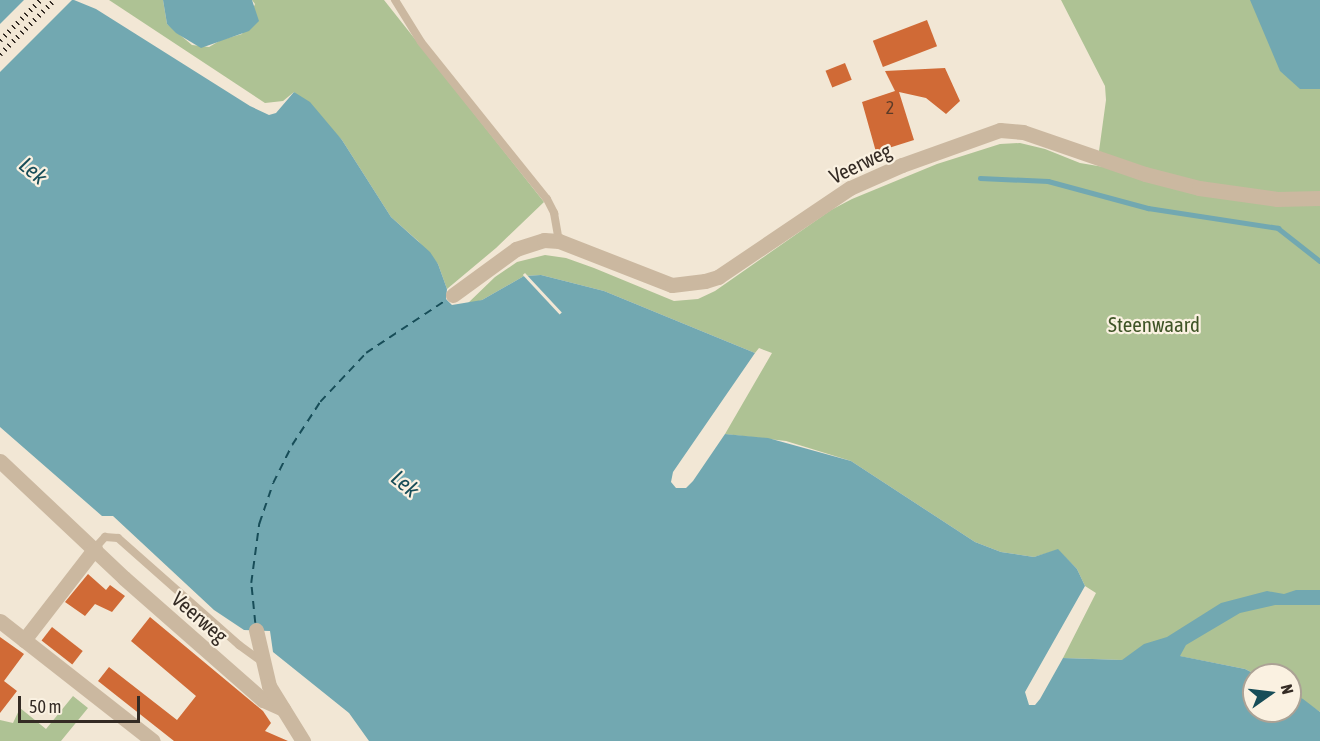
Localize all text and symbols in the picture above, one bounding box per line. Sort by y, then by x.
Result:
house number: 2 [886,97,894,119]
street label: Veerweg [825,137,895,189]
water label: Lek [14,152,52,190]
park label: Steenwaard [1108,311,1200,337]
water label: Lek [386,465,424,503]
street label: Veerweg [167,586,233,648]
north arrow [1242,663,1302,723]
text: N [1278,682,1297,696]
scale bar [21,684,142,722]
text: 50 m [29,696,61,717]

